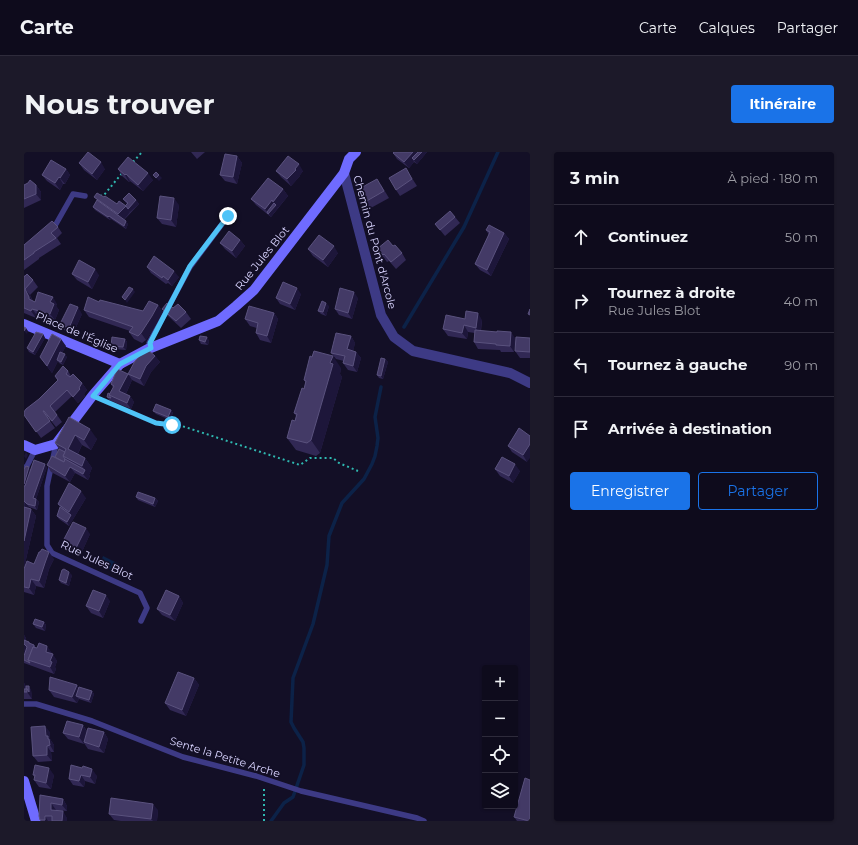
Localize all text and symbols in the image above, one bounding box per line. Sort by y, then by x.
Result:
text: Carte [20,16,74,39]
text: Carte [639,19,677,37]
text: Calques [699,19,755,37]
text: Partager [777,19,838,37]
button: Itinéraire [731,85,834,123]
text: Nous trouver [24,87,215,121]
text: 3 min [570,168,620,188]
text: À pied · 180 m [727,170,818,186]
street label: Chemin du Pont d'Arcole [350,174,400,311]
route end [219,207,237,225]
street label: Rue Jules Blot [232,223,292,293]
icon: ahead [570,226,592,248]
text: Continuez [608,227,688,246]
text: 50 m [785,229,818,245]
text: Tournez à droite [608,283,736,302]
icon: right [570,290,592,312]
text: 40 m [784,293,818,309]
text: Rue Jules Blot [608,302,700,318]
street label: Place de l'Église [34,308,121,356]
icon: left [570,354,592,376]
text: Tournez à gauche [608,355,747,374]
text: 90 m [784,357,818,373]
route start [163,416,181,434]
icon: arrive [570,418,592,440]
text: Arrivée à destination [608,419,772,438]
button: Enregistrer [570,472,690,510]
button: Partager [698,472,818,510]
street label: Rue Jules Blot [59,537,136,583]
map controls [482,665,518,809]
button: + [482,665,518,701]
button: − [482,701,518,737]
street label: Sente la Petite Arche [168,734,282,781]
button: locate [482,737,518,773]
button: layers [482,773,518,809]

